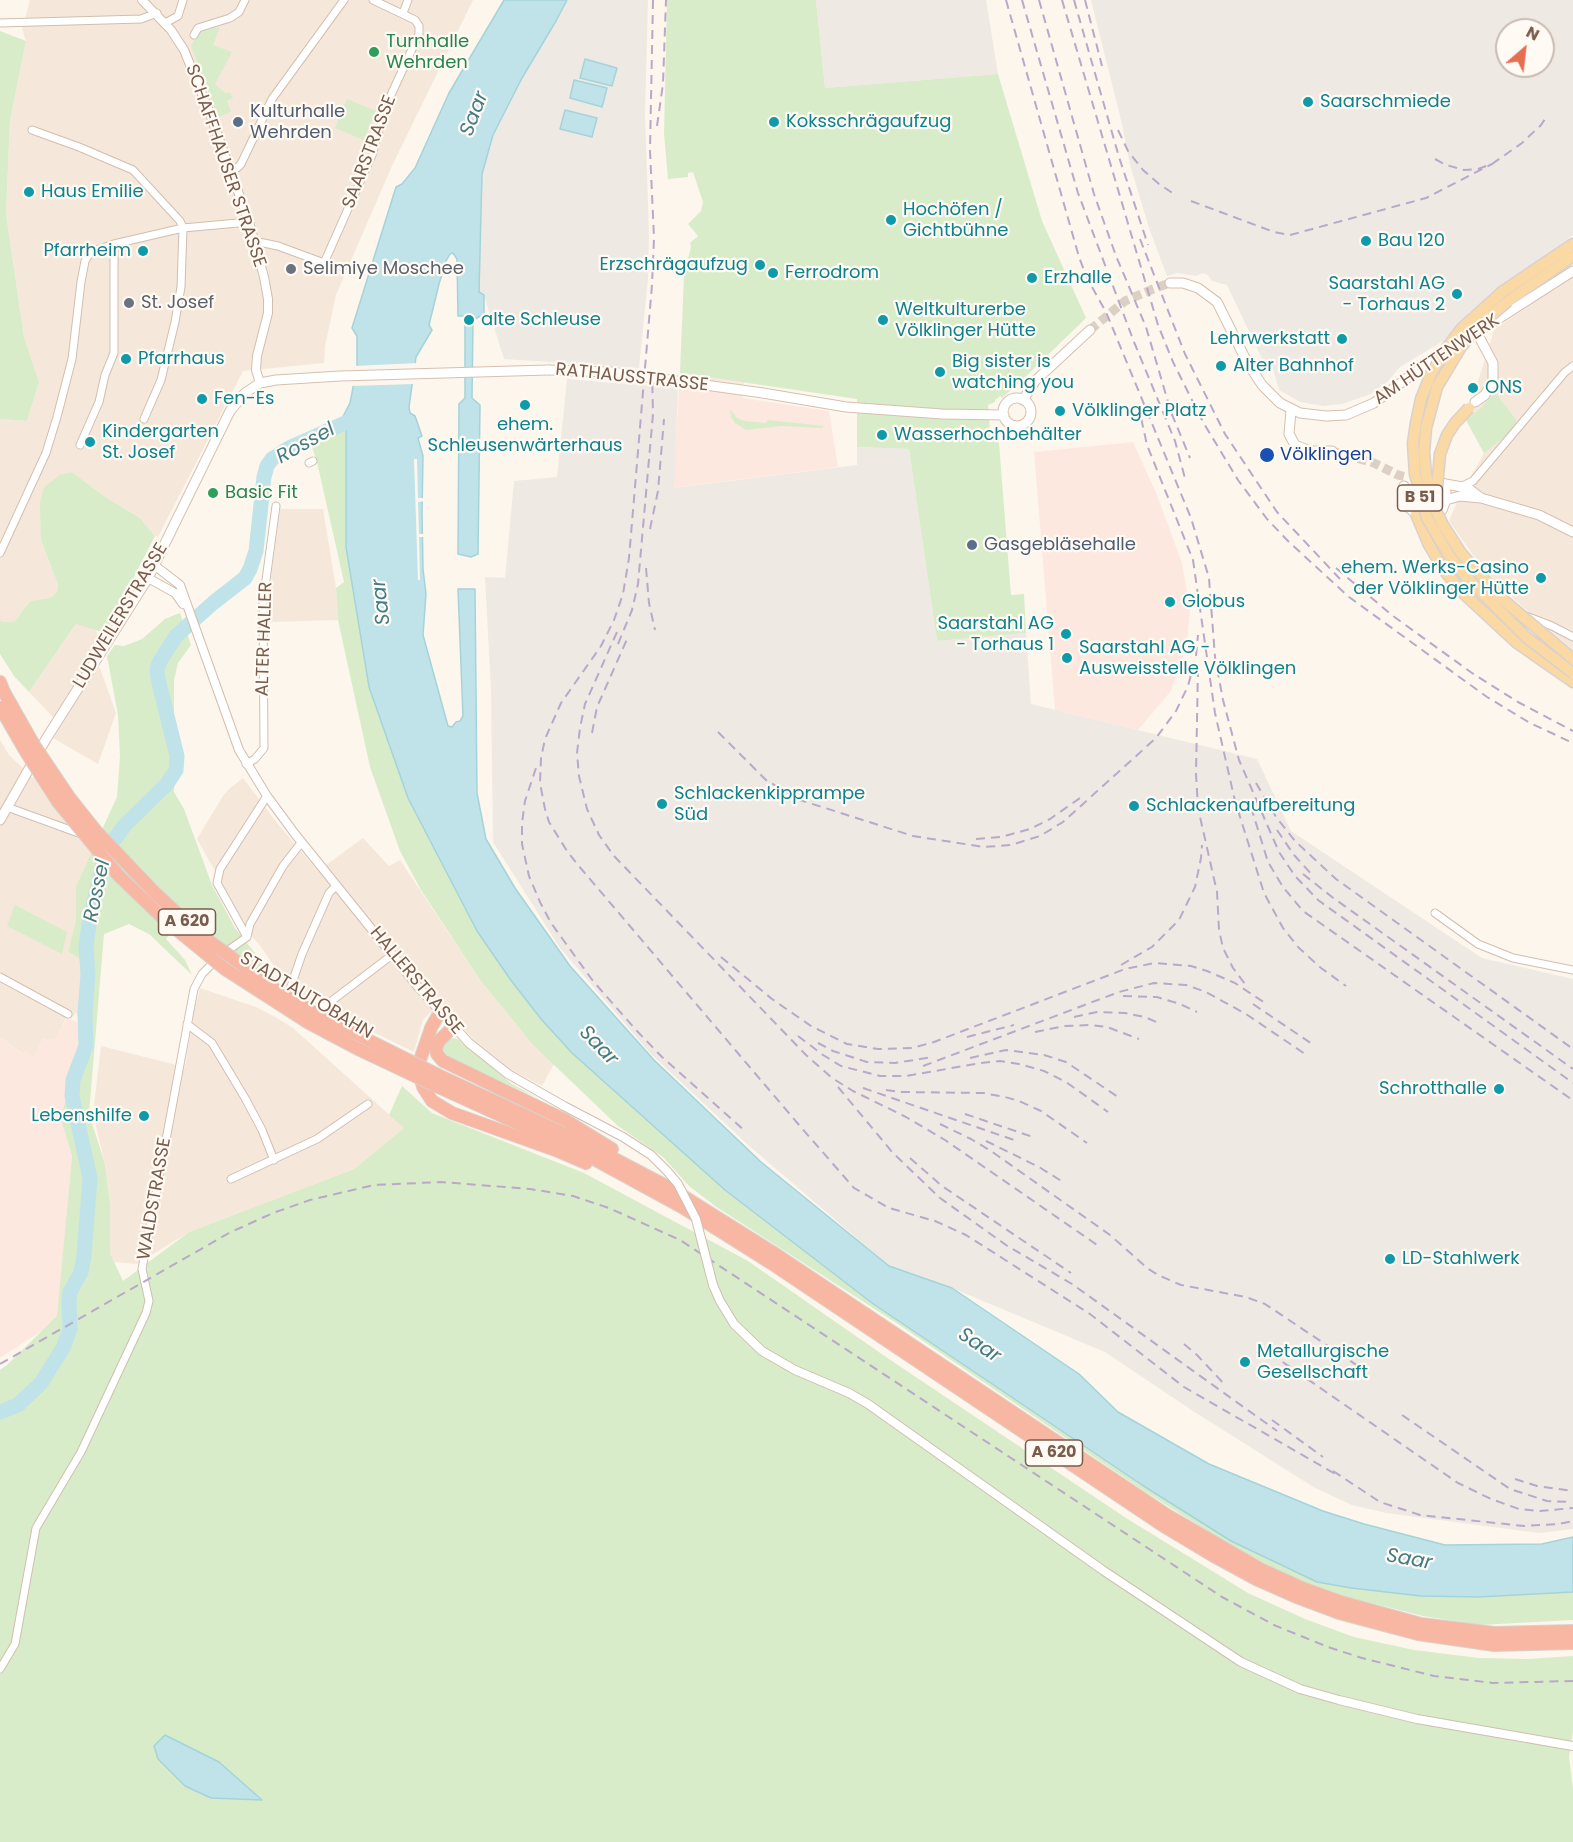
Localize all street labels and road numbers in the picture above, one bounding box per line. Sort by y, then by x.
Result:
street label: SCHAFFHAUSER STRASSE [180,62,270,270]
street label: SAARSTRASSE [339,92,401,212]
street label: AM HÜTTENWERK [1370,310,1504,410]
street label: RATHAUSSTRASSE [554,359,710,397]
road number: B 51 [1398,485,1442,511]
street label: LUDWEILERSTRASSE [69,539,173,693]
street label: ALTER HALLER [252,581,278,697]
road number: A 620 [158,909,216,935]
street label: HALLERSTRASSE [365,923,467,1039]
street label: STADTAUTOBAHN [236,948,376,1044]
street label: WALDSTRASSE [134,1136,176,1262]
road number: A 620 [1026,1440,1082,1466]

